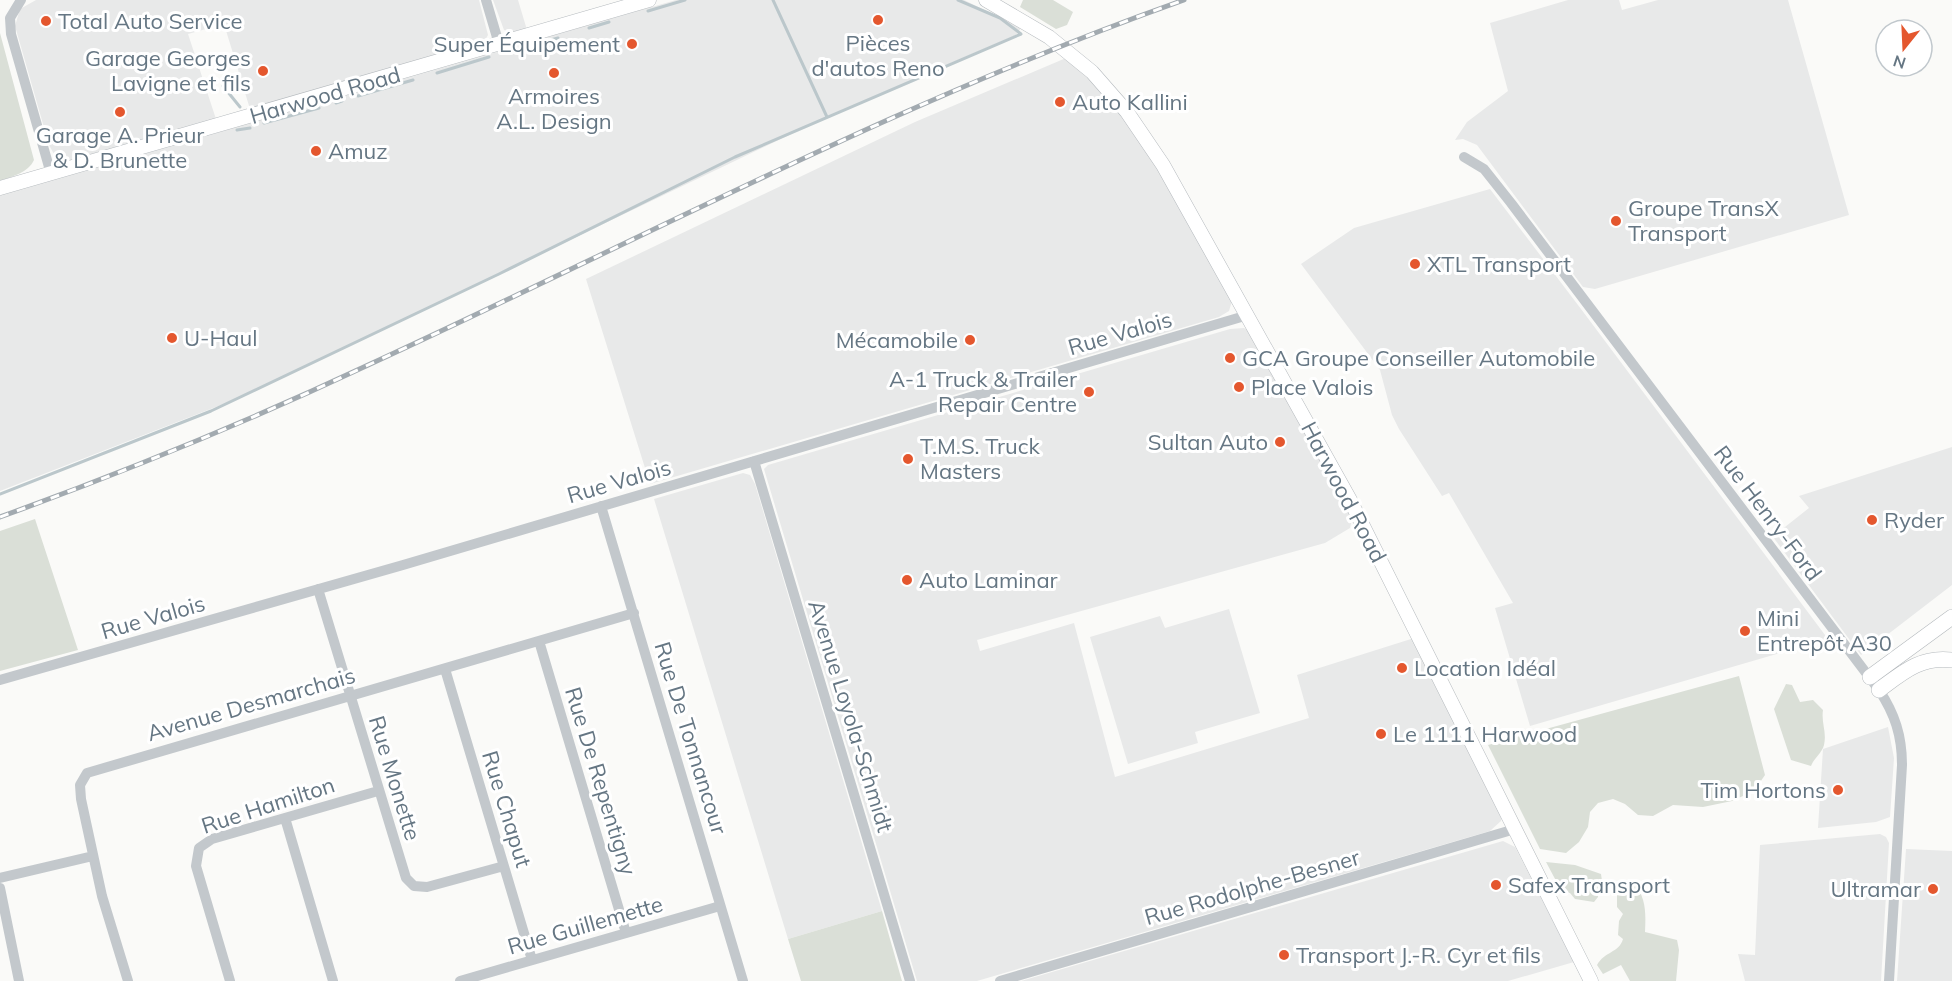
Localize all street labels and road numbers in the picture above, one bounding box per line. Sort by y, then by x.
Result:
street label: Harwood Road [246,60,404,130]
street label: Rue Valois [1065,305,1175,361]
street label: Harwood Road [1295,417,1393,567]
street label: Rue Henry-Ford [1708,440,1828,586]
street label: Rue Valois [564,453,674,509]
street label: Rue Valois [98,589,208,645]
street label: Avenue Loyola-Schmidt [802,597,900,836]
street label: Rue De Tonnancour [648,638,734,838]
street label: Avenue Desmarchais [144,661,358,747]
street label: Rue De Repentigny [559,683,643,879]
street label: Rue Monette [363,712,427,844]
street label: Rue Chaput [476,747,538,871]
street label: Rue Hamilton [198,770,338,840]
street label: Rue Rodolphe-Besner [1141,843,1363,931]
street label: Rue Guillemette [504,889,666,961]

